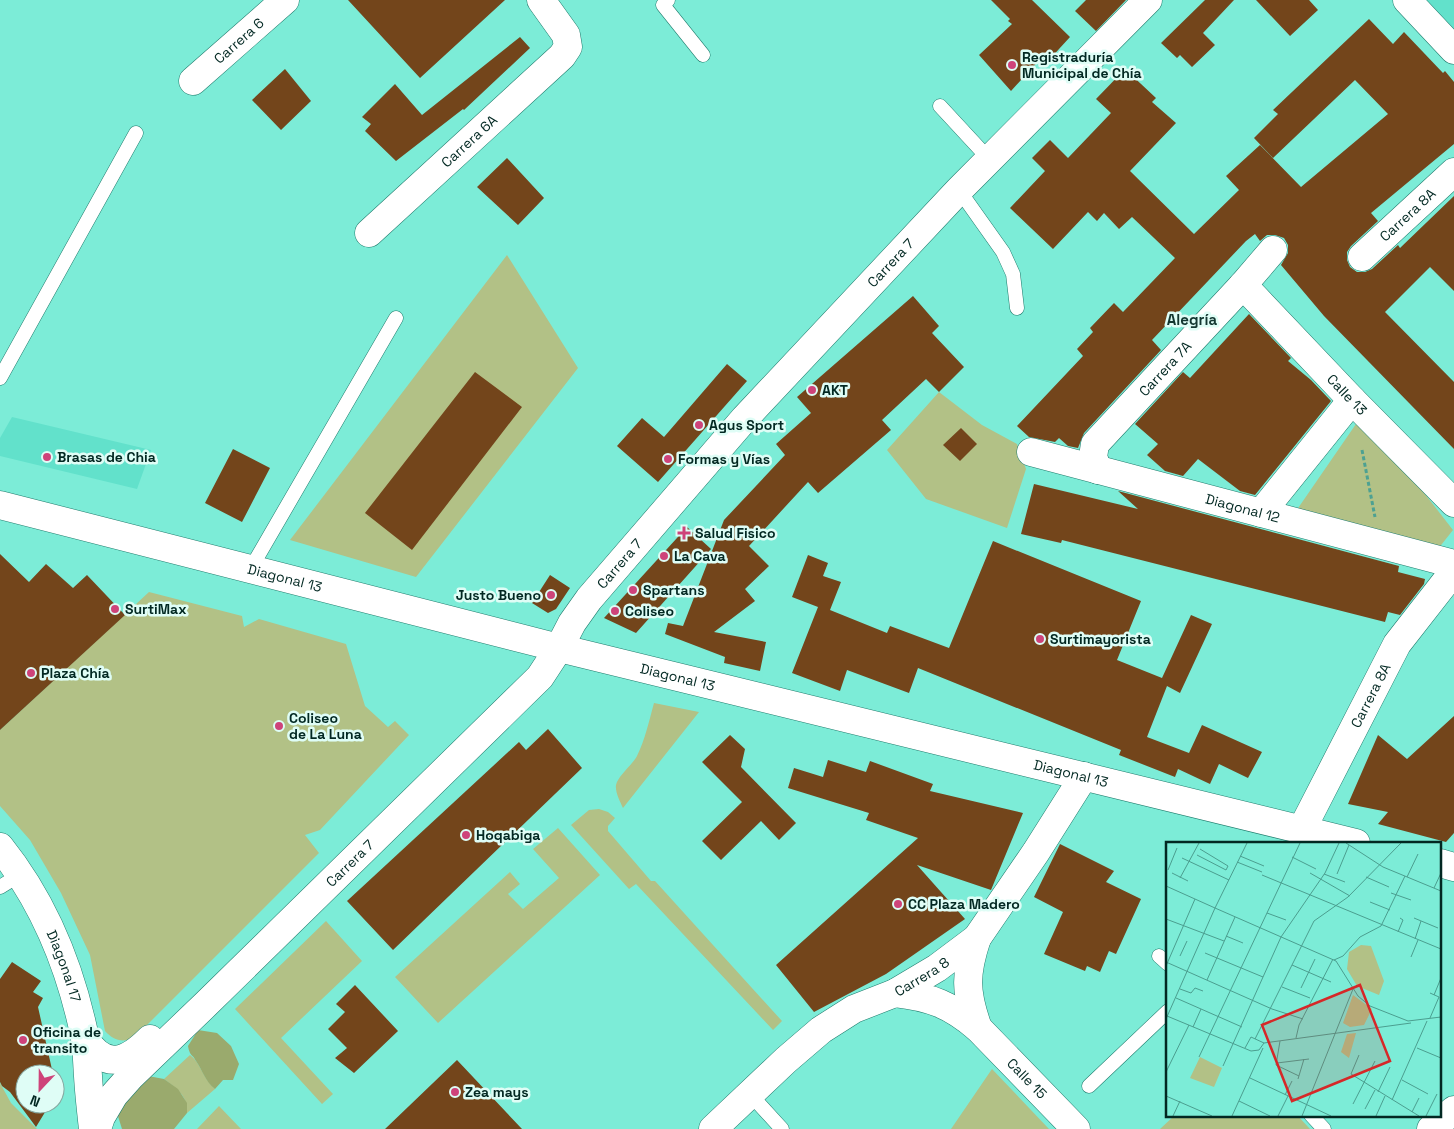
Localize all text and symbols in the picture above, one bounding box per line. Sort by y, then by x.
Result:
street label: Carrera 6 [210,14,268,68]
place label: Registraduría Municipal de Chía [1022,48,1142,82]
marker: Registraduría Municipal de Chía [1006,59,1018,71]
street label: Carrera 6A [437,111,501,171]
street label: Carrera 8A [1376,184,1439,245]
street label: Carrera 7 [863,235,918,291]
district label: Alegría [1167,310,1217,329]
street label: Carrera 7A [1135,337,1195,400]
street label: Calle 13 [1323,370,1371,419]
place label: AKT [822,381,848,399]
marker: AKT [806,384,818,396]
place label: Agus Sport [709,416,784,434]
marker: Agus Sport [693,419,705,431]
place label: Brasas de Chia [57,448,156,466]
place label: Formas y Vías [678,450,770,468]
marker: Brasas de Chia [41,451,53,463]
marker: Formas y Vías [662,453,674,465]
street label: Diagonal 12 [1204,490,1282,527]
place label: Salud Fisico [695,524,775,542]
marker: Salud Fisico [677,526,691,540]
street label: Carrera 7 [593,535,646,592]
place label: La Cava [674,547,726,565]
marker: La Cava [658,550,670,562]
street label: Diagonal 13 [246,560,324,596]
place label: Spartans [643,581,705,599]
marker: Spartans [627,584,639,596]
place label: Justo Bueno [456,586,541,604]
marker: Justo Bueno [545,589,557,601]
place label: SurtiMax [125,600,187,618]
place label: Coliseo [625,602,674,620]
marker: SurtiMax [109,603,121,615]
marker: Coliseo [609,605,621,617]
place label: Surtimayorista [1050,630,1151,648]
marker: Surtimayorista [1034,633,1046,645]
street label: Diagonal 13 [638,659,717,695]
street label: Carrera 8A [1347,660,1395,731]
place label: Plaza Chía [41,664,110,682]
marker: Plaza Chía [25,667,37,679]
place label: Coliseo de La Luna [289,709,362,743]
marker: Coliseo de La Luna [273,720,285,732]
street label: Diagonal 13 [1032,755,1110,791]
place label: Hoqabiga [476,826,540,844]
marker: Hoqabiga [460,829,472,841]
street label: Carrera 7 [322,836,378,891]
inset map [1166,842,1442,1116]
place label: CC Plaza Madero [908,895,1020,913]
marker: CC Plaza Madero [892,898,904,910]
street label: Diagonal 17 [43,927,85,1004]
street label: Carrera 8 [891,953,953,1000]
place label: Oficina de transito [33,1023,101,1057]
marker: Oficina de transito [17,1034,29,1046]
street label: Calle 15 [1003,1054,1051,1103]
north arrow [15,1064,65,1114]
place label: Zea mays [465,1083,529,1101]
marker: Zea mays [449,1086,461,1098]
text: N [27,1091,43,1111]

